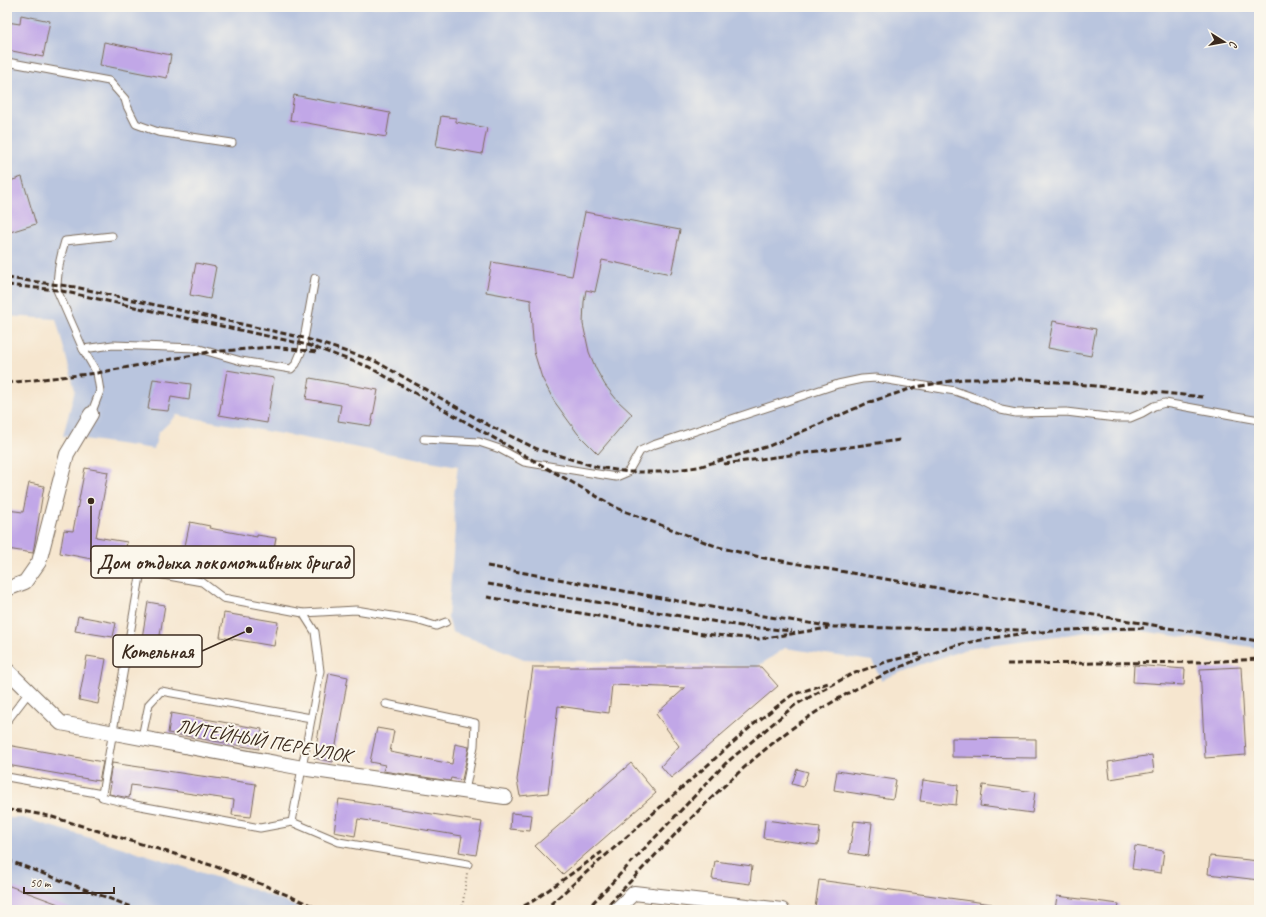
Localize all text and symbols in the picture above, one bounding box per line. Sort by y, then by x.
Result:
north arrow [1204,22,1244,62]
text: С [1226,40,1241,49]
callout: Дом отдыха локомотивных бригад [91,546,354,578]
text: Дом отдыха локомотивных бригад [97,550,351,575]
callout: Котельная [113,635,202,667]
text: Котельная [120,639,195,664]
street label: ЛИТЕЙНЫЙ ПЕРЕУЛОК [175,714,356,769]
scale bar [24,869,114,895]
text: 50 m [30,875,52,891]

